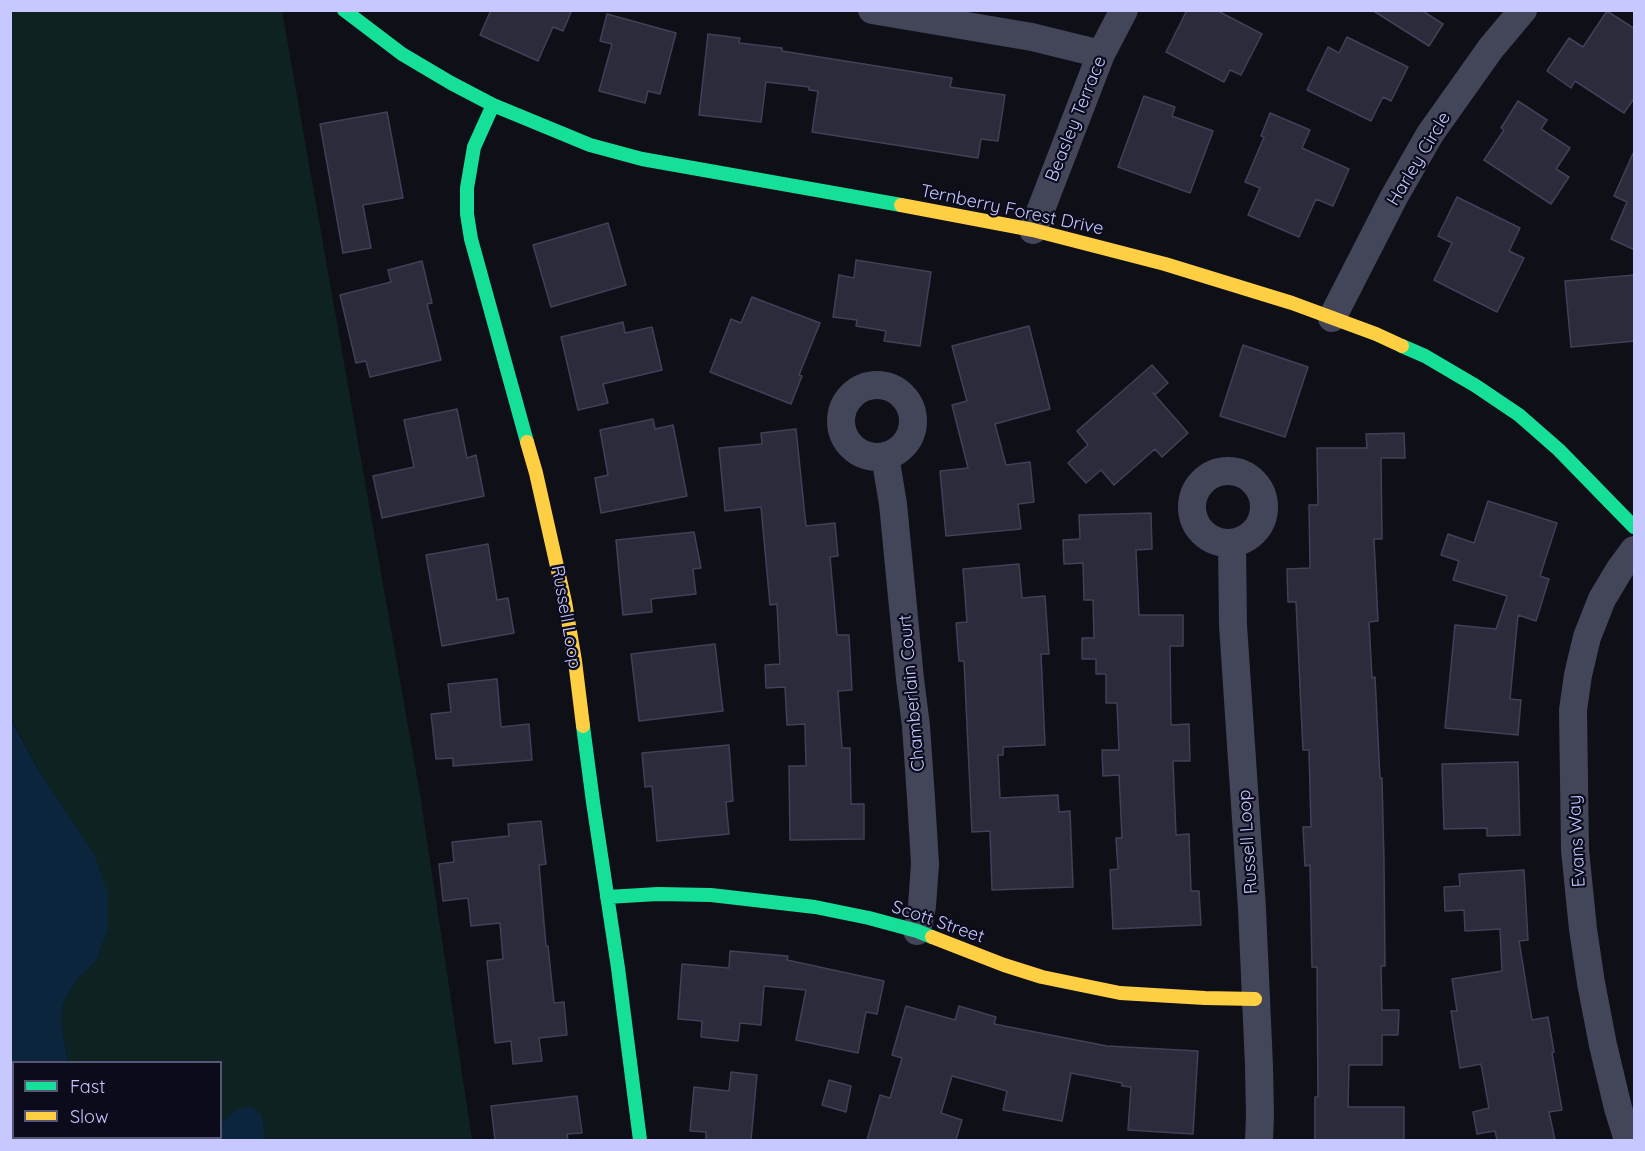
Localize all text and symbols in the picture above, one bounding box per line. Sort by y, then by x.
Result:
street label: Beasley Terrace [1041,53,1111,185]
street label: Harley Circle [1383,108,1455,210]
street label: Ternberry Forest Drive [919,180,1105,240]
street label: Russell Loop [546,564,586,670]
street label: Chamberlain Court [894,614,930,772]
street label: Russell Loop [1234,789,1262,895]
street label: Evans Way [1564,794,1590,888]
street label: Scott Street [889,896,987,948]
legend [12,1061,222,1139]
text: Fast [70,1075,105,1098]
text: Slow [70,1105,108,1128]

